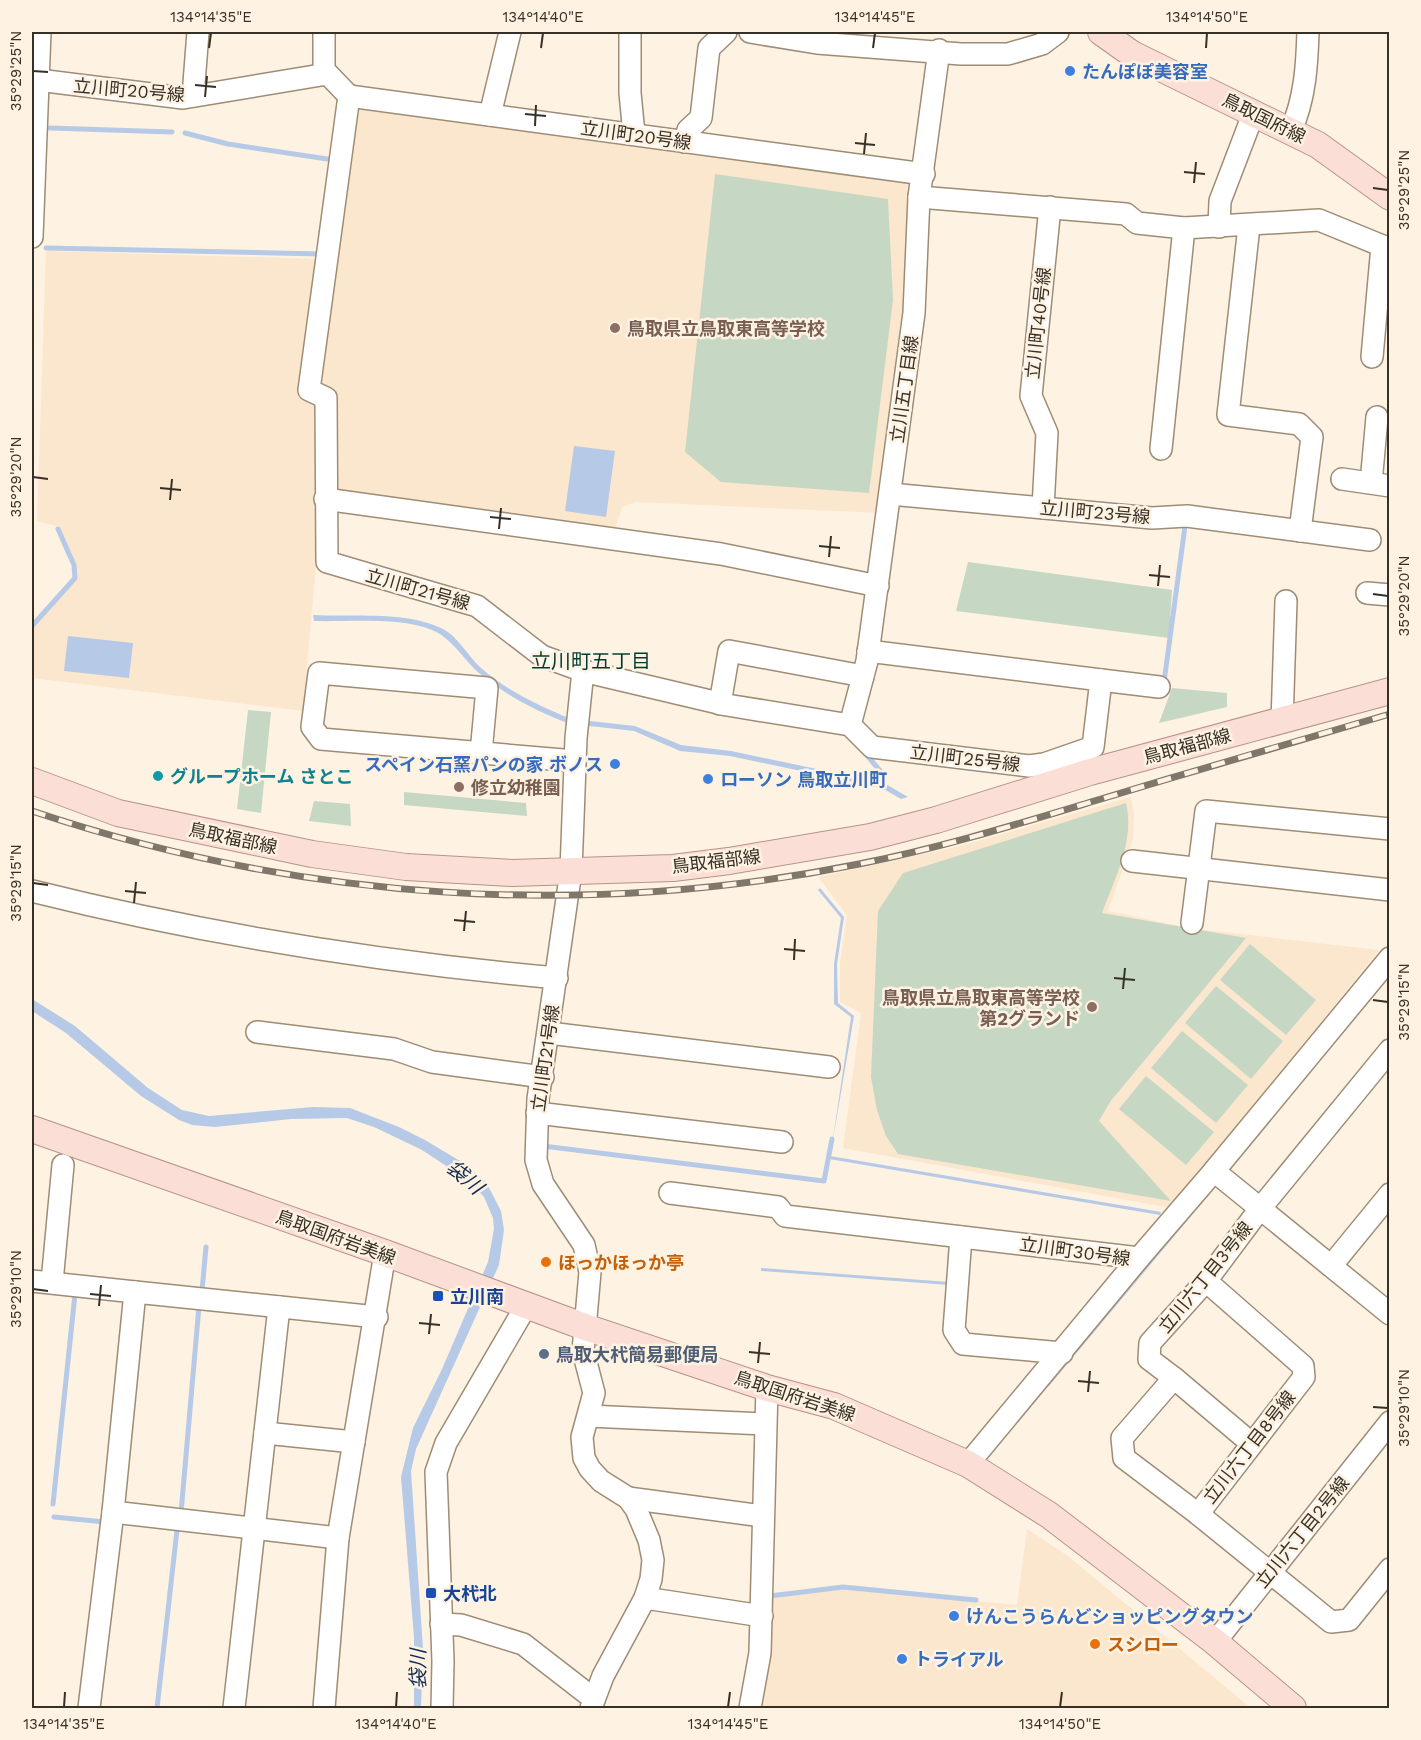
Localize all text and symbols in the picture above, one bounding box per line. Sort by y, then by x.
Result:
text: 134°14'35"E [170,8,252,26]
text: 134°14'40"E [502,8,584,26]
text: 134°14'45"E [835,8,915,26]
text: 134°14'50"E [1166,8,1248,26]
text: 35°29'25"N [7,31,25,111]
place label: たんぽぽ美容室 [1082,61,1208,82]
marker: たんぽぽ美容室 [1063,64,1077,78]
street label: 立川町20号線 [72,75,186,105]
street label: 鳥取国府線 [1219,89,1309,147]
street label: 立川町20号線 [579,117,693,153]
text: 35°29'25"N [1395,150,1413,230]
street label: 立川町40号線 [1022,266,1054,380]
place label: 鳥取県立鳥取東高等学校 [627,318,825,339]
marker: 鳥取県立鳥取東高等学校 [608,321,622,335]
street label: 立川五丁目線 [886,334,922,444]
text: 35°29'20"N [7,436,25,518]
street label: 立川町23号線 [1039,497,1151,527]
text: 35°29'20"N [1395,555,1413,637]
street label: 立川町21号線 [363,564,473,614]
district label: 立川町五丁目 [531,649,651,673]
street label: 鳥取福部線 [1141,724,1233,768]
street label: 立川町25号線 [909,741,1021,775]
place label: スペイン石窯パンの家 ボノス [364,754,603,775]
marker: スペイン石窯パンの家 ボノス [608,757,622,771]
place label: グループホーム さとこ [170,766,354,787]
marker: グループホーム さとこ [151,769,165,783]
place label: ローソン 鳥取立川町 [720,769,887,790]
marker: ローソン 鳥取立川町 [701,772,715,786]
place label: 修立幼稚園 [470,777,561,798]
marker: 修立幼稚園 [452,780,466,794]
street label: 鳥取福部線 [187,818,279,858]
text: 35°29'15"N [7,844,25,922]
street label: 鳥取福部線 [670,845,762,877]
text: 35°29'15"N [1395,963,1413,1041]
place label: 鳥取県立鳥取東高等学校 第2グランド [882,987,1080,1029]
marker: 鳥取県立鳥取東高等学校 第2グランド [1085,1000,1099,1014]
street label: 立川町21号線 [527,1003,563,1113]
water label: 袋川 [442,1155,489,1200]
street label: 鳥取国府岩美線 [273,1206,399,1268]
street label: 立川六丁目3号線 [1154,1217,1256,1337]
street label: 立川町30号線 [1018,1233,1132,1269]
text: 35°29'10"N [7,1250,25,1328]
place label: ほっかほっか亭 [558,1252,684,1273]
marker: ほっかほっか亭 [539,1255,553,1269]
place label: 立川南 [450,1286,504,1307]
marker: 立川南 [431,1289,445,1303]
place label: 鳥取大杙簡易郵便局 [556,1344,718,1365]
marker: 鳥取大杙簡易郵便局 [537,1347,551,1361]
street label: 鳥取国府岩美線 [732,1367,858,1425]
text: 35°29'10"N [1395,1369,1413,1447]
street label: 立川六丁目8号線 [1199,1387,1299,1507]
street label: 立川六丁目2号線 [1251,1472,1353,1592]
place label: 大杙北 [443,1583,497,1604]
marker: 大杙北 [424,1586,438,1600]
place label: けんこうらんどショッピングタウン [966,1606,1253,1627]
marker: けんこうらんどショッピングタウン [947,1609,961,1623]
place label: スシロー [1107,1634,1179,1655]
marker: スシロー [1088,1637,1102,1651]
water label: 袋川 [406,1647,430,1689]
place label: トライアル [914,1649,1004,1670]
marker: トライアル [895,1652,909,1666]
text: 134°14'35"E [23,1715,105,1733]
text: 134°14'40"E [355,1715,437,1733]
text: 134°14'45"E [688,1715,768,1733]
text: 134°14'50"E [1019,1715,1101,1733]

